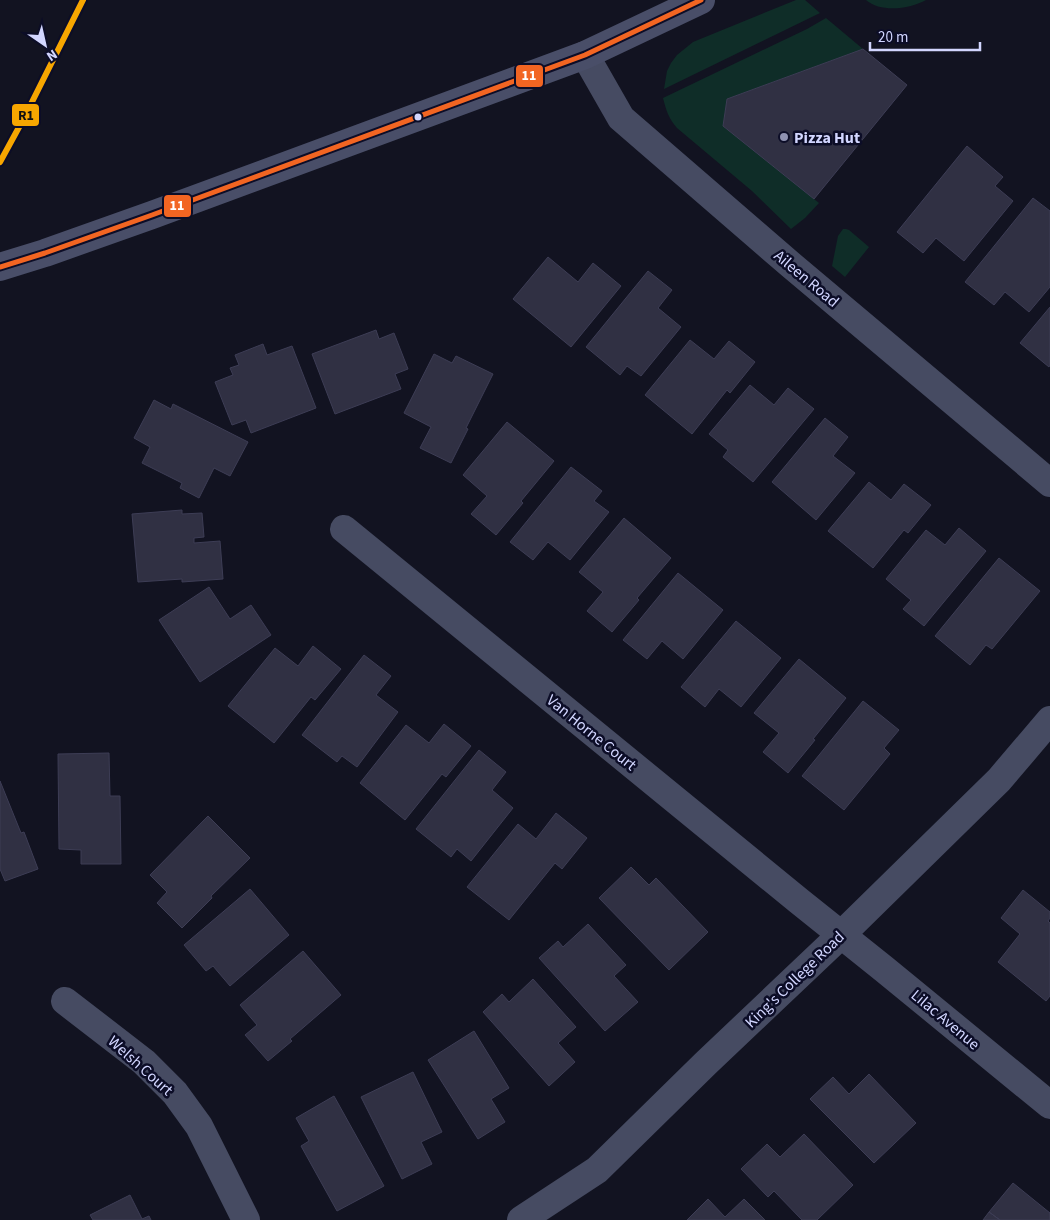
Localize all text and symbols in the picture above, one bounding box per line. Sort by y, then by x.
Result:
north arrow [20,20,70,70]
scale bar [870,20,980,52]
text: 20 m [878,27,908,48]
text: N [42,44,61,66]
line badge: 11 [515,64,544,88]
text: 11 [522,66,536,86]
line badge: R1 [11,103,40,127]
text: R1 [18,106,34,126]
unlabelled marker [413,112,423,122]
place label: Pizza Hut [794,127,860,149]
marker: Pizza Hut [778,131,790,143]
line badge: 11 [163,194,192,218]
text: 11 [170,196,184,216]
street label: Aileen Road [769,245,844,313]
street label: Van Horne Court [542,690,641,776]
street label: King's College Road [740,926,849,1033]
street label: Lilac Avenue [906,984,985,1055]
street label: Welsh Court [103,1031,178,1101]

